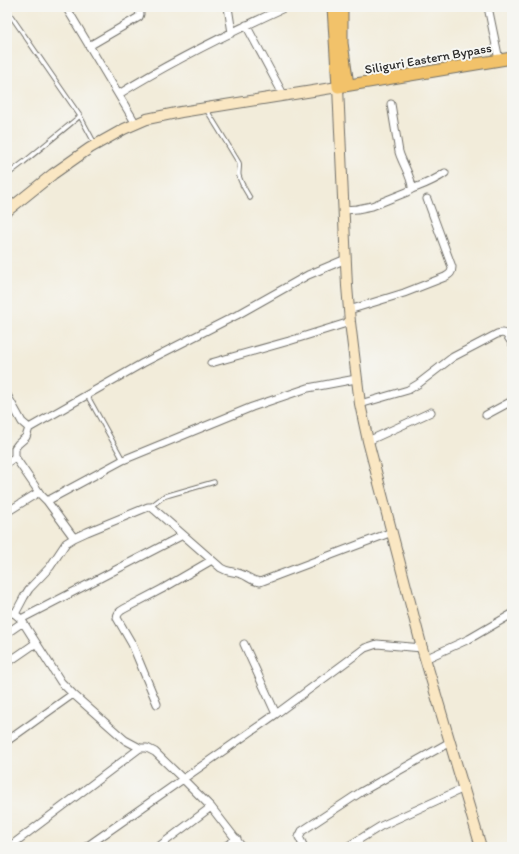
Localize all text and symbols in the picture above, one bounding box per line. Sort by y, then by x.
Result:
street label: Siliguri Eastern Bypass [363,40,493,77]

